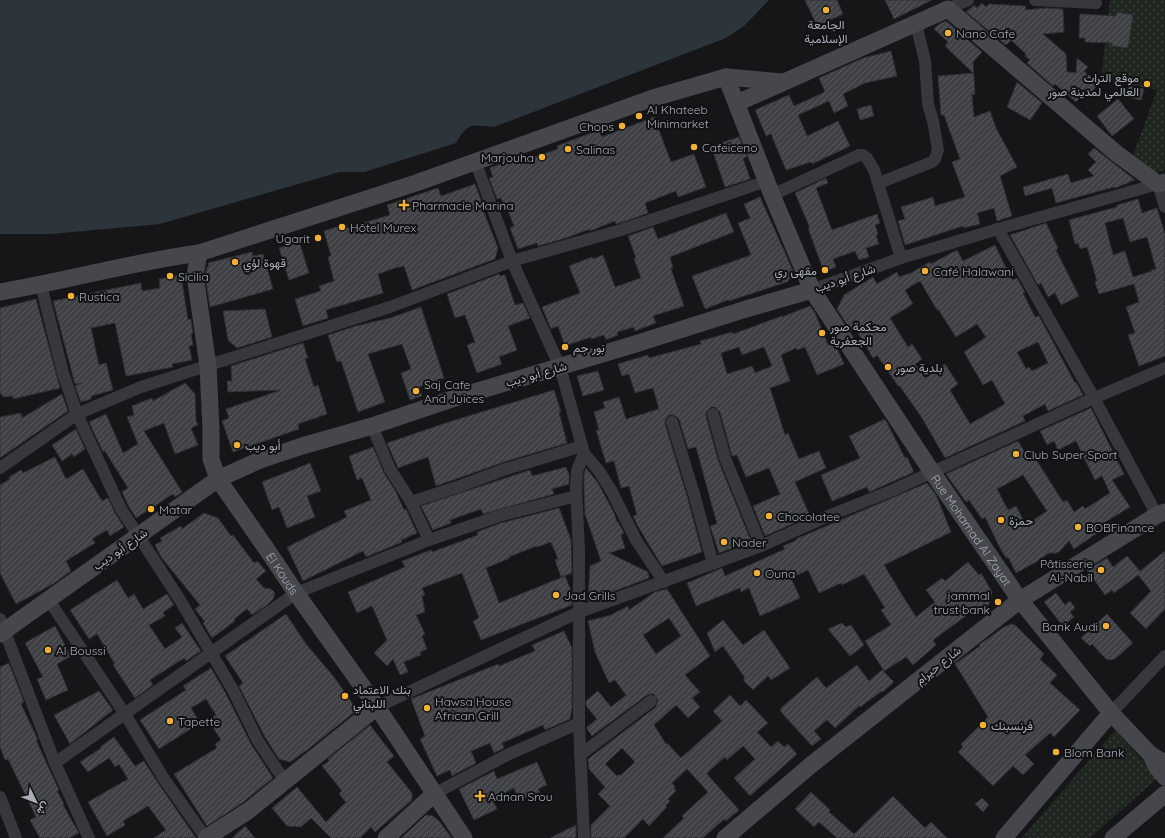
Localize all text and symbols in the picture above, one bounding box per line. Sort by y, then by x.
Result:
marker: الجامعة الإسلامية [821,5,831,15]
place label: الجامعة الإسلامية [804,17,848,47]
place label: Nano Cafe [956,26,1015,41]
marker: Nano Cafe [943,28,953,38]
place label: موقع التراث العالمي لمدينة صور [1047,70,1139,102]
marker: موقع التراث العالمي لمدينة صور [1142,79,1152,89]
place label: Al Khateeb Minimarket [647,102,709,131]
marker: Al Khateeb Minimarket [634,111,644,121]
place label: Chops [579,119,614,134]
marker: Chops [617,121,627,131]
place label: Cafeiceno [702,140,758,155]
place label: Salinas [576,142,616,157]
marker: Cafeiceno [689,142,699,152]
marker: Salinas [563,144,573,154]
place label: Marjouha [481,150,534,165]
marker: Marjouha [537,152,547,162]
place label: Pharmacie Marina [412,198,514,213]
marker: Pharmacie Marina [399,200,409,210]
place label: Hôtel Murex [350,220,417,235]
marker: Hôtel Murex [337,222,347,232]
place label: Ugarit [275,231,310,246]
marker: Ugarit [313,233,323,243]
place label: قهوة لؤي [243,255,286,273]
marker: قهوة لؤي [230,257,240,267]
street label: شارع أبو ديب [813,261,878,297]
place label: مقهى ري [775,263,817,281]
place label: Café Halawani [933,264,1014,279]
marker: مقهى ري [820,265,830,275]
marker: Café Halawani [920,266,930,276]
place label: Sicilia [178,269,209,284]
marker: Sicilia [165,271,175,281]
place label: Rustica [79,289,120,304]
marker: Rustica [66,291,76,301]
place label: محكمة صور الجعفرية [829,319,887,349]
marker: محكمة صور الجعفرية [817,328,827,338]
place label: بَور جم [573,340,605,356]
marker: بَور جم [560,342,570,352]
street label: شارع أبو ديب [504,358,569,392]
place label: بلدية صور [895,360,942,376]
marker: بلدية صور [883,362,893,372]
place label: Saj Cafe And Juices [424,377,485,406]
marker: Saj Cafe And Juices [411,386,421,396]
place label: أبو ديب [245,438,281,454]
marker: أبو ديب [232,440,242,450]
place label: Club Super Sport [1024,447,1117,462]
marker: Club Super Sport [1011,449,1021,459]
street label: Rue Mohamad Al Zayat [928,471,1015,589]
place label: Matar [159,502,193,517]
marker: Matar [146,504,156,514]
place label: Chocolatee [777,509,840,524]
marker: Chocolatee [764,511,774,521]
place label: حمزة [1009,513,1033,529]
marker: حمزة [996,515,1006,525]
place label: BOBFinance [1086,520,1155,535]
marker: BOBFinance [1073,522,1083,532]
street label: شارع أبو ديب [90,525,151,575]
place label: Nader [732,535,767,550]
marker: Nader [719,537,729,547]
street label: El Kouds [263,549,303,598]
place label: Pâtisserie Al-Nabîl [1040,556,1093,585]
marker: Pâtisserie Al-Nabîl [1096,565,1106,575]
place label: Ouna [765,566,795,581]
marker: Ouna [752,568,762,578]
place label: Jad Grills [564,588,616,603]
place label: jammal trust bank [934,588,990,617]
marker: Jad Grills [551,590,561,600]
marker: jammal trust bank [993,597,1003,607]
place label: Bank Audi [1042,619,1098,634]
marker: Bank Audi [1101,621,1111,631]
street label: شارع حيرام [912,642,965,689]
place label: Al Boussi [56,643,106,658]
marker: Al Boussi [43,645,53,655]
place label: بنك الاعتماد اللبناني [353,682,411,714]
marker: بنك الاعتماد اللبناني [340,691,350,701]
place label: Hawsa House African Grill [435,694,511,723]
marker: Hawsa House African Grill [422,703,432,713]
place label: Tapette [178,714,220,729]
marker: Tapette [165,716,175,726]
place label: فرنسبنك [991,718,1033,734]
marker: فرنسبنك [978,720,988,730]
place label: Blom Bank [1064,745,1124,760]
marker: Blom Bank [1051,747,1061,757]
north arrow [16,782,56,822]
place label: Adnan Srou [488,789,553,804]
marker: Adnan Srou [475,791,485,801]
text: ش [34,799,53,818]

